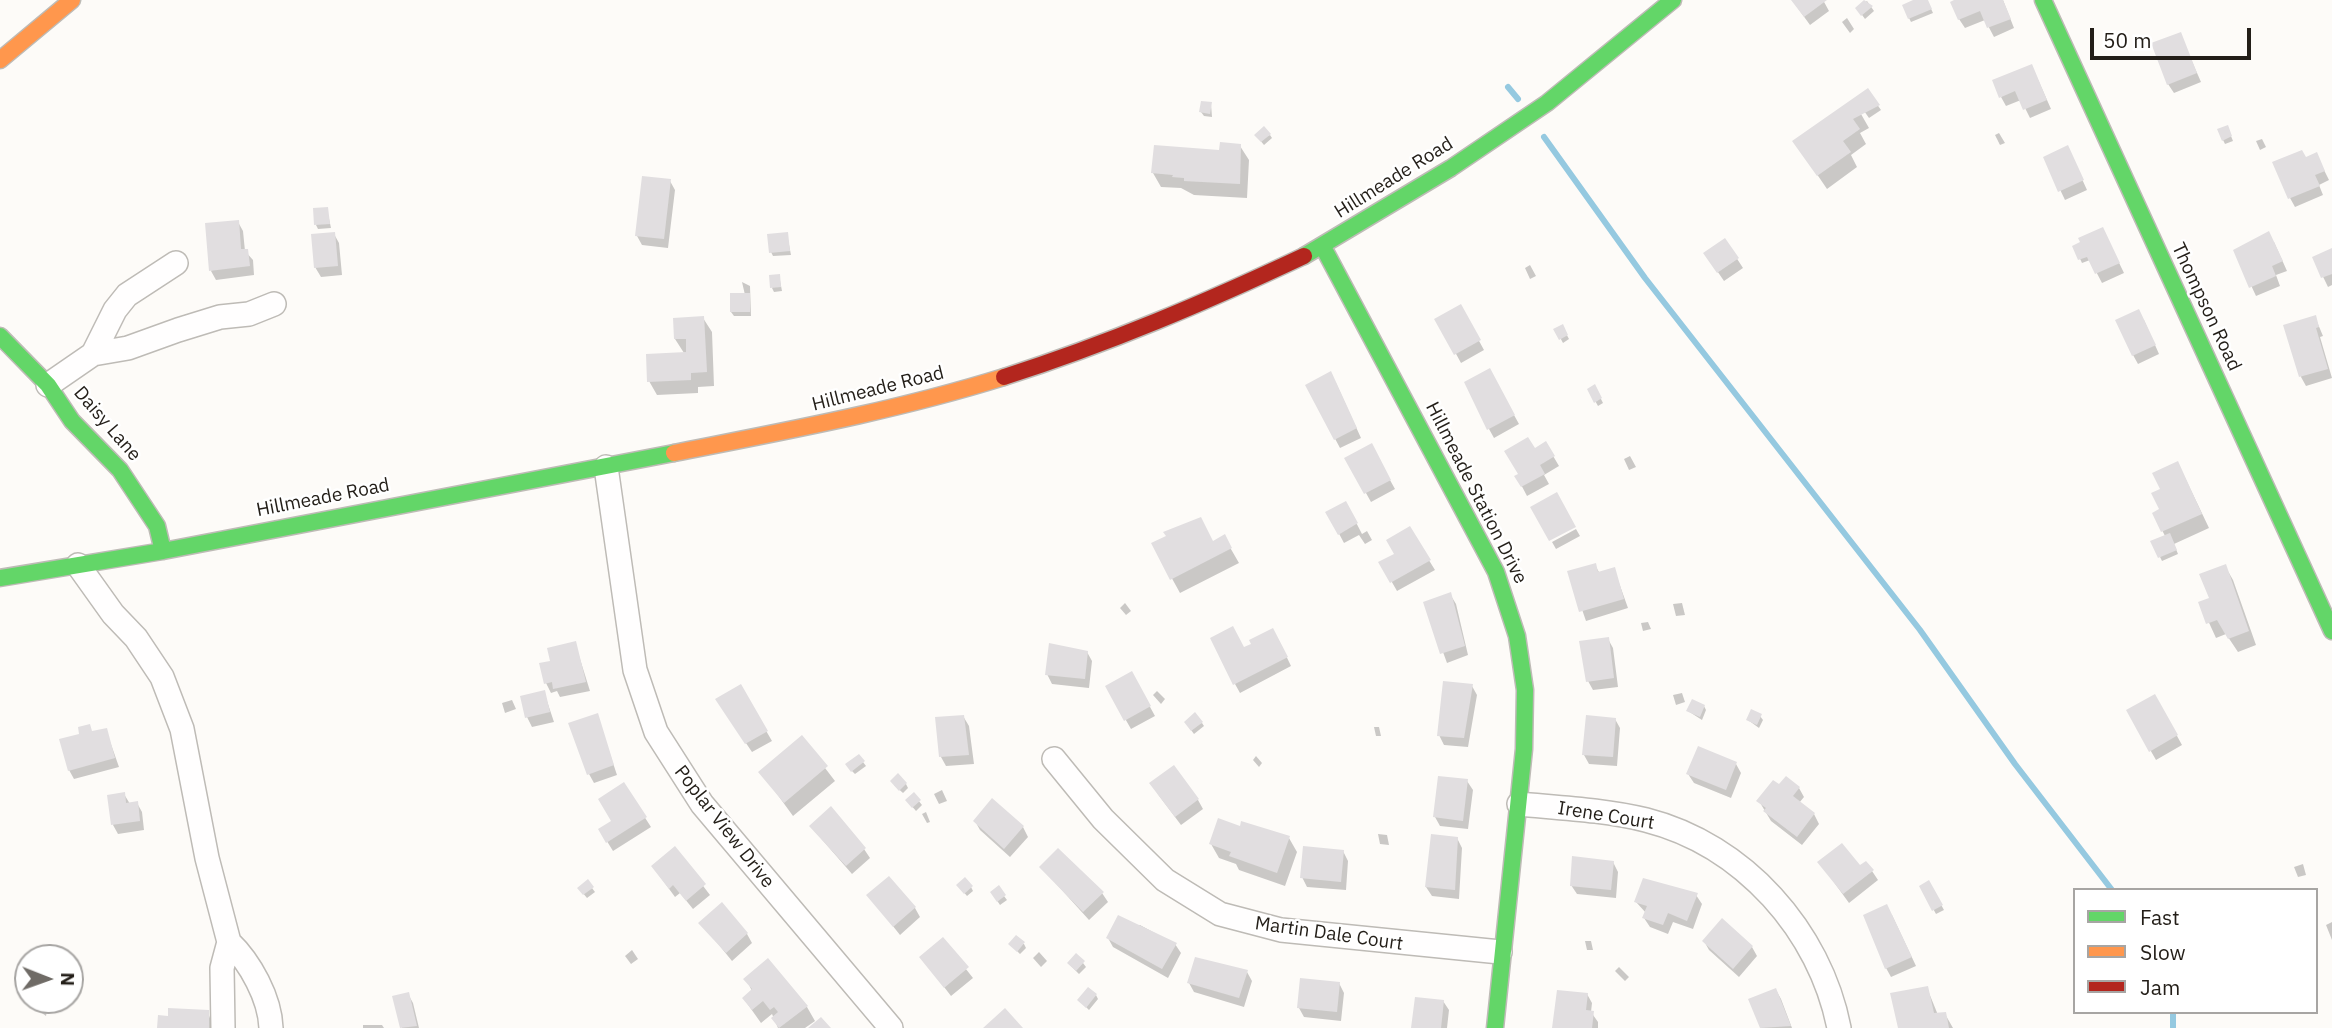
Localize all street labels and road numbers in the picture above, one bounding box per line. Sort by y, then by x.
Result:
street label: Hillmeade Road [1331,133,1457,223]
street label: Thompson Road [2166,239,2246,375]
street label: Hillmeade Road [810,362,946,416]
street label: Daisy Lane [68,382,146,466]
street label: Hillmeade Station Drive [1420,398,1532,588]
street label: Hillmeade Road [254,474,392,522]
street label: Poplar View Drive [669,761,779,893]
street label: Irene Court [1556,797,1656,835]
street label: Martin Dale Court [1254,912,1404,956]

